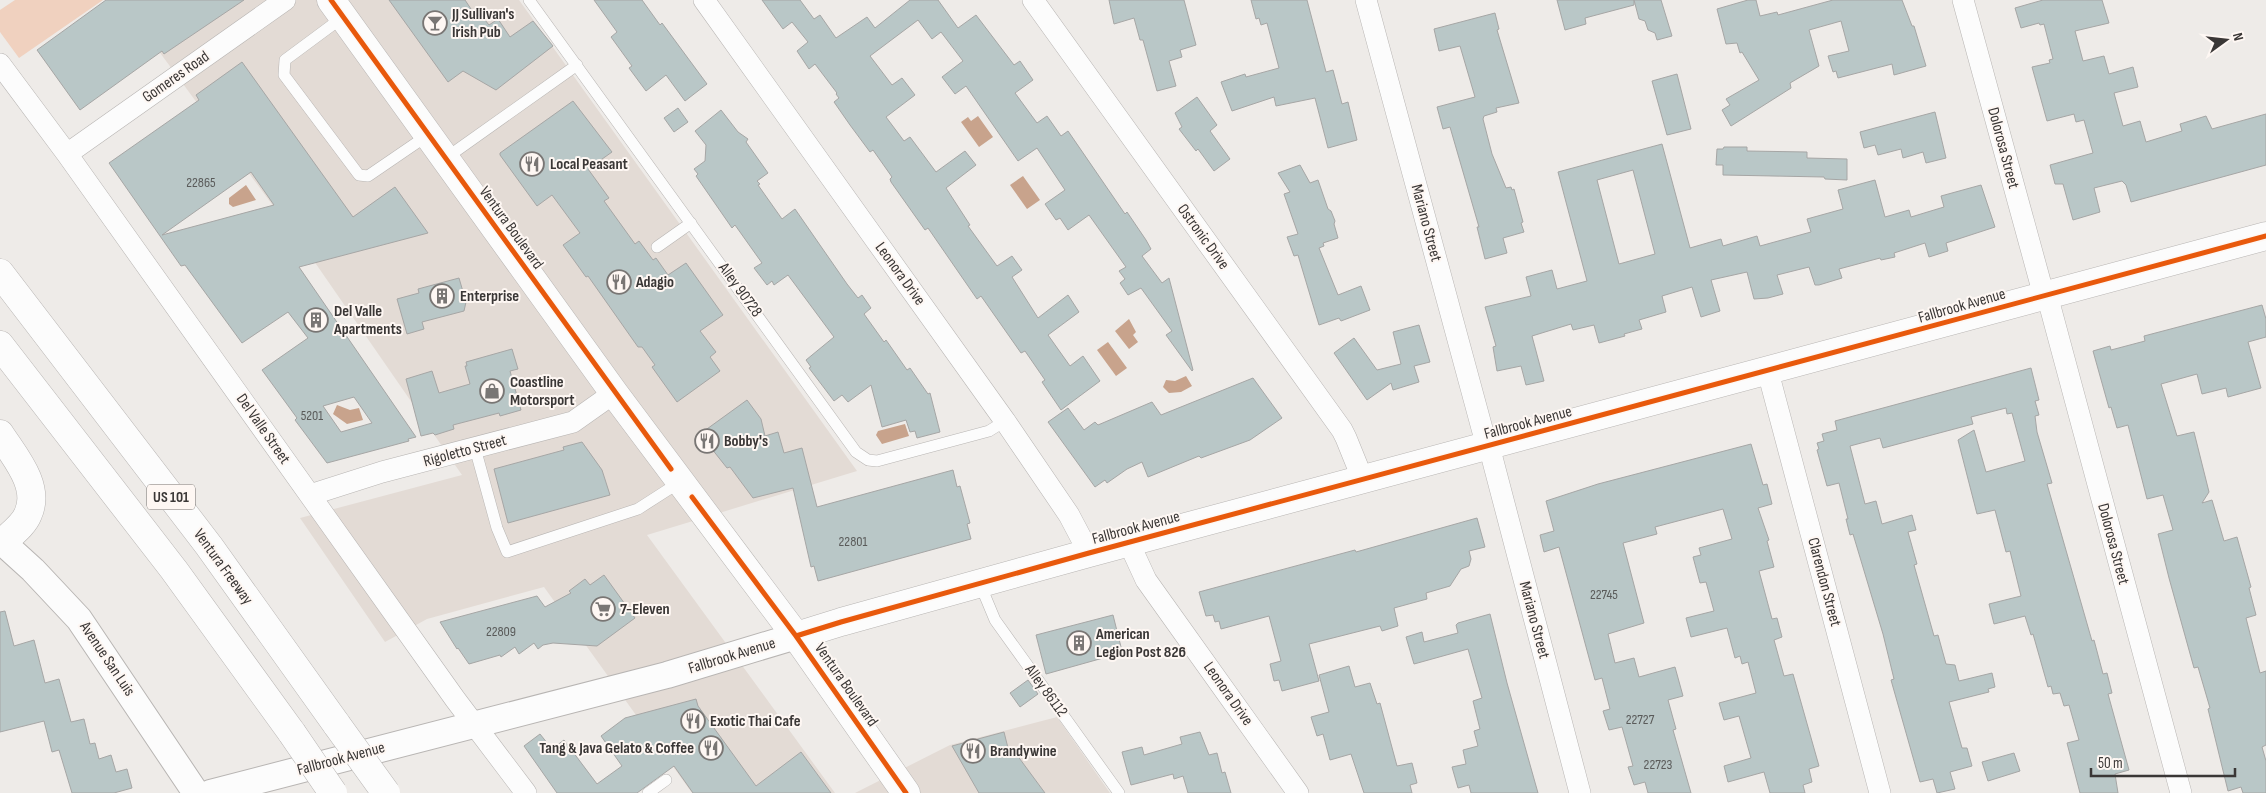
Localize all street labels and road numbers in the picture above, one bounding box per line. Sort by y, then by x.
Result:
street label: Gomeres Road [139,47,213,107]
street label: Dolorosa Street [1983,105,2023,191]
street label: Mariano Street [1407,182,1445,264]
street label: Ventura Boulevard [475,183,547,273]
street label: Ostronic Drive [1173,201,1233,273]
street label: Leonora Drive [871,239,929,309]
street label: Alley 90728 [713,258,766,321]
street label: Fallbrook Avenue [1916,284,2008,328]
street label: Del Valle Street [232,390,294,468]
street label: Fallbrook Avenue [1482,402,1574,444]
street label: Rigoletto Street [421,431,509,471]
road number: US 101 [147,484,195,510]
street label: Dolorosa Street [2093,501,2133,587]
street label: Fallbrook Avenue [1090,507,1182,549]
street label: Ventura Freeway [189,525,257,609]
street label: Clarendon Street [1803,536,1845,629]
street label: Mariano Street [1515,579,1553,661]
street label: Avenue San Luis [75,617,139,700]
street label: Fallbrook Avenue [686,634,778,678]
street label: Ventura Boulevard [810,640,882,730]
street label: Leonora Drive [1199,659,1257,729]
street label: Alley 86112 [1020,660,1071,721]
street label: Fallbrook Avenue [295,738,387,780]

